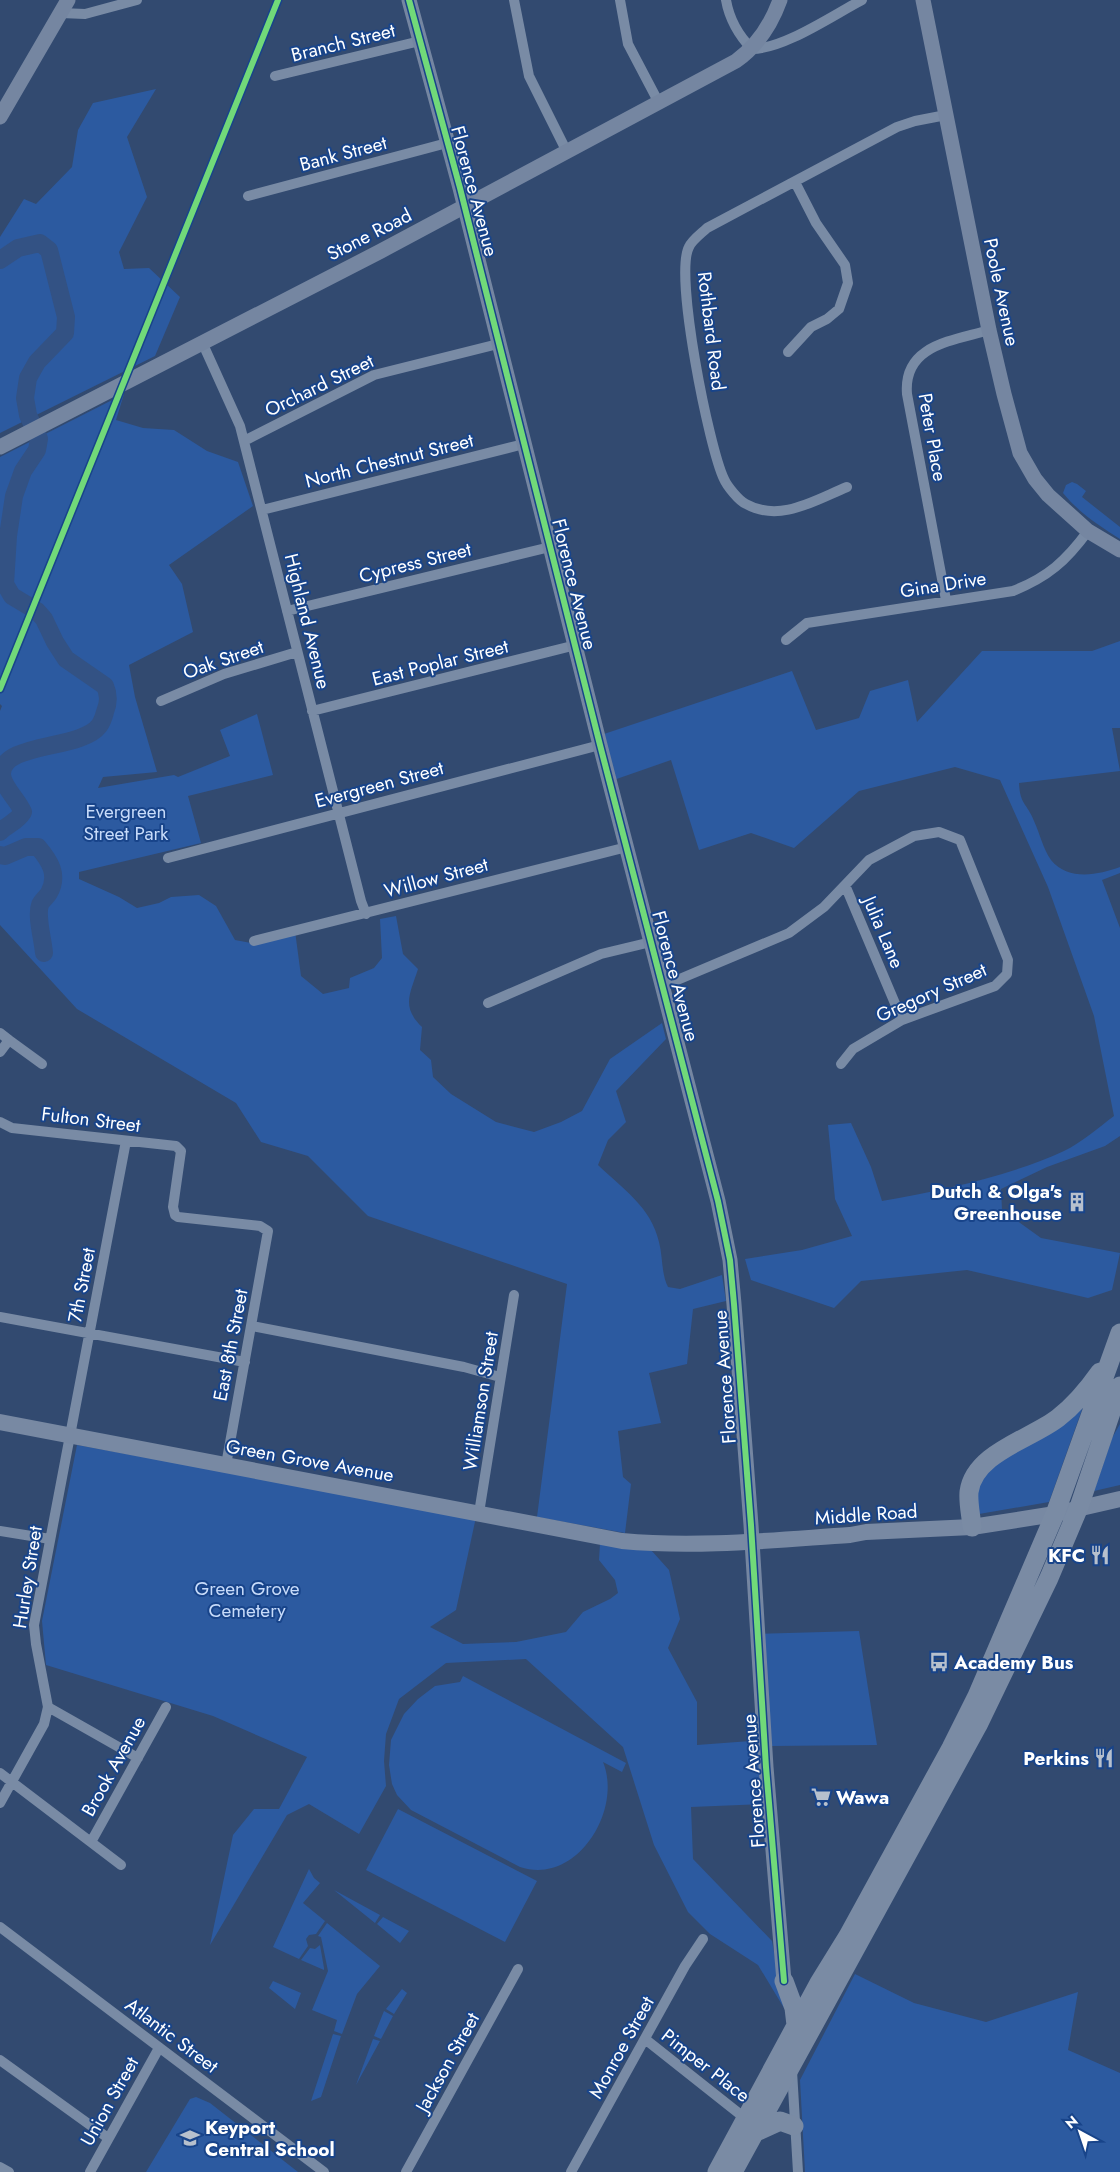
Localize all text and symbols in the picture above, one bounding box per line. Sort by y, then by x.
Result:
street label: Branch Street [288,16,398,68]
street label: Florence Avenue [444,123,505,260]
street label: Bank Street [297,129,390,178]
street label: Stone Road [322,202,416,267]
street label: Poole Avenue [977,236,1026,349]
street label: Rothbard Road [691,270,732,392]
street label: Orchard Street [260,347,378,423]
street label: Peter Place [911,391,954,483]
street label: North Chestnut Street [302,426,476,494]
street label: Florence Avenue [545,516,604,653]
street label: Cypress Street [356,535,474,589]
street label: Highland Avenue [278,551,337,692]
street label: Gina Drive [898,564,988,605]
street label: East Poplar Street [369,632,512,692]
street label: Oak Street [179,633,267,686]
street label: Evergreen Street [312,754,447,815]
park label: Evergreen Street Park [84,798,169,847]
street label: Willow Street [381,851,491,904]
street label: Julia Lane [855,889,911,973]
street label: Florence Avenue [645,908,706,1045]
street label: Gregory Street [872,956,991,1029]
street label: Fulton Street [40,1100,142,1139]
place label: Dutch & Olga's Greenhouse [931,1178,1062,1227]
building icon: Dutch & Olga's Greenhouse [1066,1191,1088,1213]
street label: 7th Street [61,1245,102,1325]
street label: East 8th Street [206,1286,255,1403]
street label: Florence Avenue [706,1309,743,1445]
street label: Williamson Street [456,1329,505,1473]
street label: Green Grove Avenue [224,1432,396,1489]
street label: Middle Road [814,1497,918,1532]
street label: Hurley Street [6,1523,49,1630]
place label: KFC [1048,1542,1085,1569]
restaurant icon: KFC [1089,1544,1111,1566]
park label: Green Grove Cemetery [194,1575,300,1624]
place label: Academy Bus [953,1649,1074,1676]
bus stop icon: Academy Bus [928,1651,950,1673]
street label: Brook Avenue [75,1711,152,1821]
street label: Florence Avenue [735,1713,772,1849]
place label: Perkins [1023,1745,1089,1772]
restaurant icon: Perkins [1093,1747,1115,1769]
place label: Wawa [836,1784,889,1811]
supermarket icon: Wawa [810,1786,832,1808]
street label: Atlantic Street [120,1991,224,2080]
street label: Monroe Street [582,1991,661,2103]
street label: Jackson Street [407,2007,486,2120]
street label: Pimper Place [656,2022,756,2109]
street label: Union Street [74,2051,145,2151]
north arrow [1055,2107,1105,2157]
text: N [1061,2111,1082,2133]
place label: Keyport Central School [205,2114,335,2163]
school or university icon: Keyport Central School [179,2127,201,2149]

